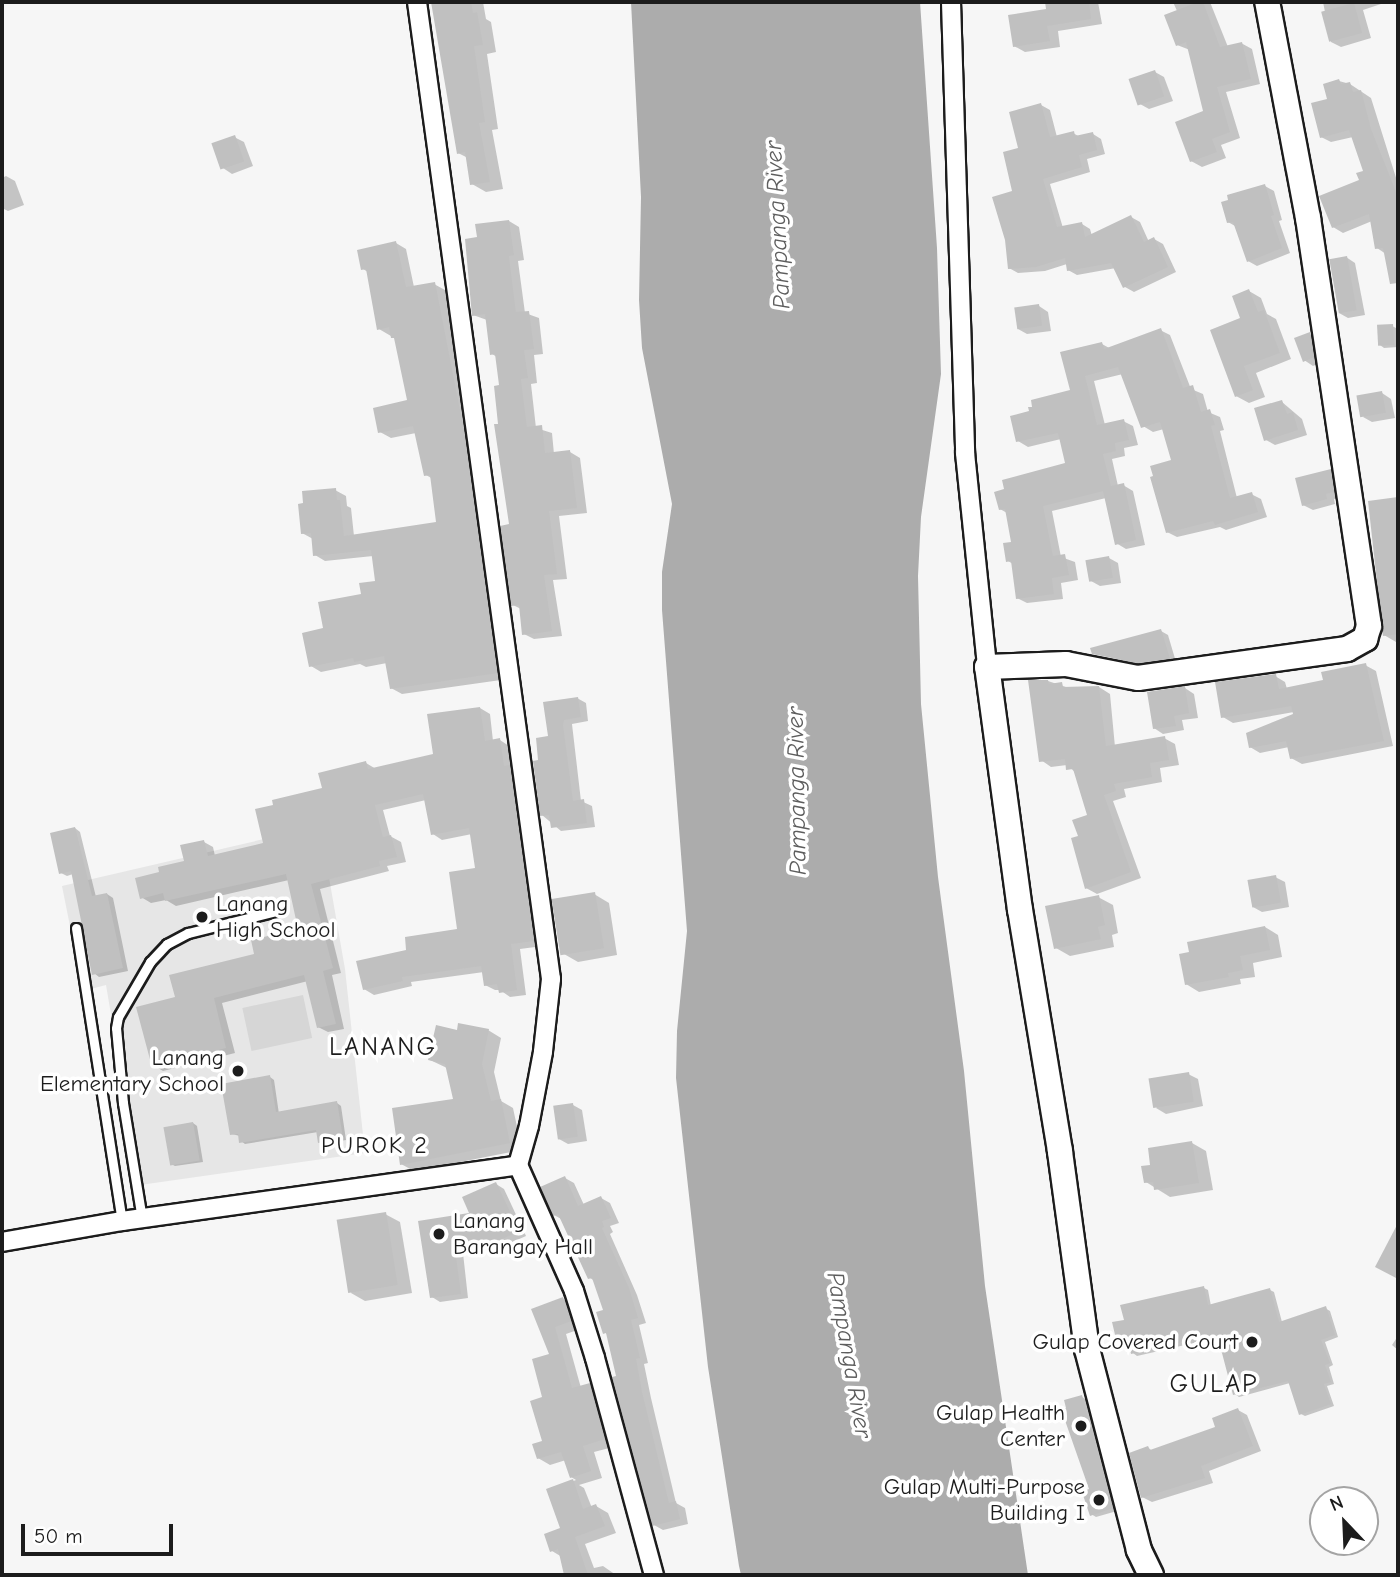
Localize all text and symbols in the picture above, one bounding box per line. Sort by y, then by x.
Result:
water label: Pampanga River [759,140,797,310]
water label: Pampanga River [781,707,813,875]
place label: Lanang High School [216,890,336,944]
marker: Lanang High School [194,909,210,925]
district label: LANANG [330,1032,436,1064]
place label: Lanang Elementary School [40,1044,224,1098]
marker: Lanang Elementary School [230,1063,246,1079]
district label: PUROK 2 [322,1132,428,1160]
place label: Lanang Barangay Hall [453,1207,593,1261]
marker: Lanang Barangay Hall [431,1226,447,1242]
water label: Pampanga River [820,1270,878,1440]
place label: Gulap Covered Court [1032,1328,1238,1356]
marker: Gulap Covered Court [1244,1334,1260,1350]
district label: GULAP [1170,1369,1258,1401]
place label: Gulap Health Center [936,1399,1065,1453]
marker: Gulap Health Center [1071,1416,1091,1436]
place label: Gulap Multi-Purpose Building I [884,1473,1085,1527]
north arrow [1309,1486,1379,1556]
text: N [1327,1491,1347,1516]
marker: Gulap Multi-Purpose Building I [1091,1492,1107,1508]
scale bar [24,1510,177,1554]
text: 50 m [34,1524,83,1548]

